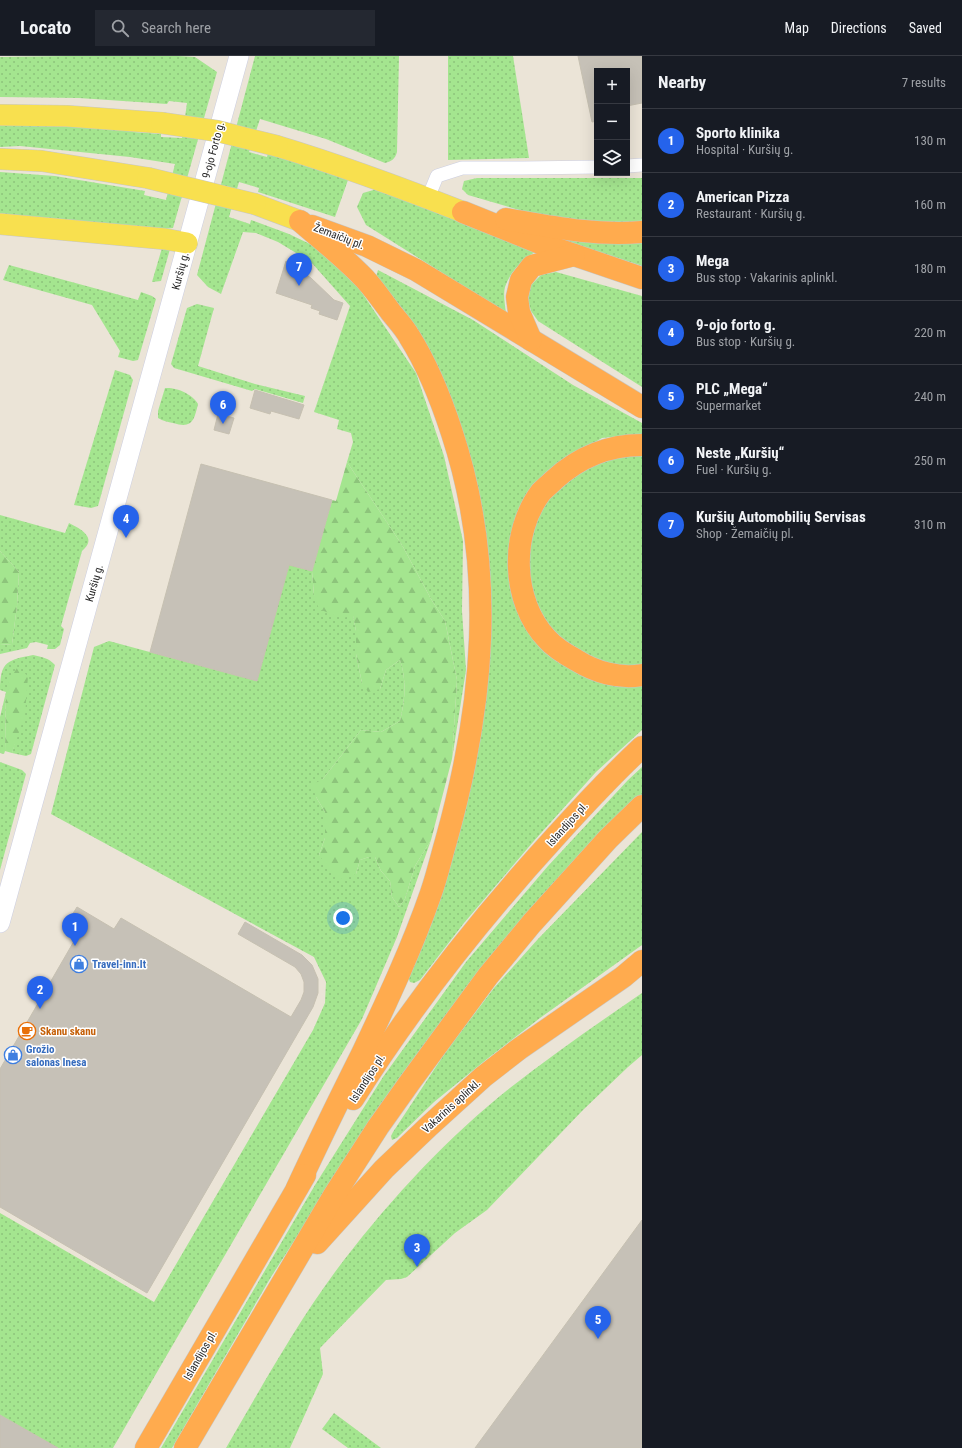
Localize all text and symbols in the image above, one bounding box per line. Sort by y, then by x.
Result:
search box [95,10,375,46]
text: Locato [20,16,71,39]
icon: search [109,17,131,39]
text: Search here [141,19,211,37]
text: Map [785,20,809,36]
text: Directions [831,20,887,36]
text: Saved [909,20,942,36]
map controls [594,68,630,176]
button: + [594,68,630,104]
text: Nearby [658,72,706,92]
text: 7 results [902,75,946,90]
button: − [594,104,630,140]
street label: 9-ojo Forto g. [200,120,227,180]
text: Sporto klinika [696,124,780,142]
text: 1 [668,133,674,148]
text: 130 m [914,133,946,148]
button: layers [594,140,630,176]
text: Hospital · Kuršių g. [696,142,793,157]
text: American Pizza [696,188,789,206]
text: 2 [668,197,674,212]
text: 160 m [914,197,946,212]
text: Restaurant · Kuršių g. [696,206,806,221]
street label: Žemaičių pl. [312,221,366,252]
street label: Kuršių g. [169,251,192,291]
text: Mega [696,252,729,270]
pin: 7 [286,253,312,286]
text: 3 [668,261,674,276]
text: 180 m [914,261,946,276]
text: Bus stop · Vakarinis aplinkl. [696,270,838,285]
text: 9-ojo forto g. [696,316,776,334]
text: 4 [668,325,674,340]
text: 220 m [914,325,946,340]
text: Bus stop · Kuršių g. [696,334,795,349]
text: PLC „Mega“ [696,380,768,398]
text: 5 [668,389,674,404]
text: 240 m [914,389,946,404]
pin: 6 [210,391,236,424]
text: Supermarket [696,398,761,413]
text: Neste „Kuršių“ [696,444,784,462]
text: 6 [668,453,674,468]
text: 250 m [914,453,946,468]
text: Fuel · Kuršių g. [696,462,772,477]
pin: 4 [113,505,139,538]
text: Kuršių Automobilių Servisas [696,508,866,526]
text: 7 [668,517,674,532]
text: 310 m [914,517,946,532]
text: Shop · Žemaičių pl. [696,526,794,541]
street label: Kuršių g. [83,563,106,603]
street label: Islandijos pl. [544,799,591,849]
your location [333,908,353,928]
pin: 1 [62,913,88,946]
shop icon: Travel-inn.lt [69,954,89,974]
place label: Travel-inn.lt [92,958,147,971]
pin: 2 [27,976,53,1009]
cafe icon: Skanu skanu [17,1021,37,1041]
place label: Skanu skanu [40,1025,96,1038]
place label: Grožio salonas Inesa [26,1043,86,1069]
shop icon: Grožio salonas Inesa [3,1045,23,1065]
street label: Islandijos pl. [347,1051,388,1105]
street label: Vakarinis aplinkl. [419,1077,483,1136]
pin: 3 [404,1234,430,1267]
pin: 5 [585,1306,611,1339]
street label: Islandijos pl. [181,1328,220,1382]

